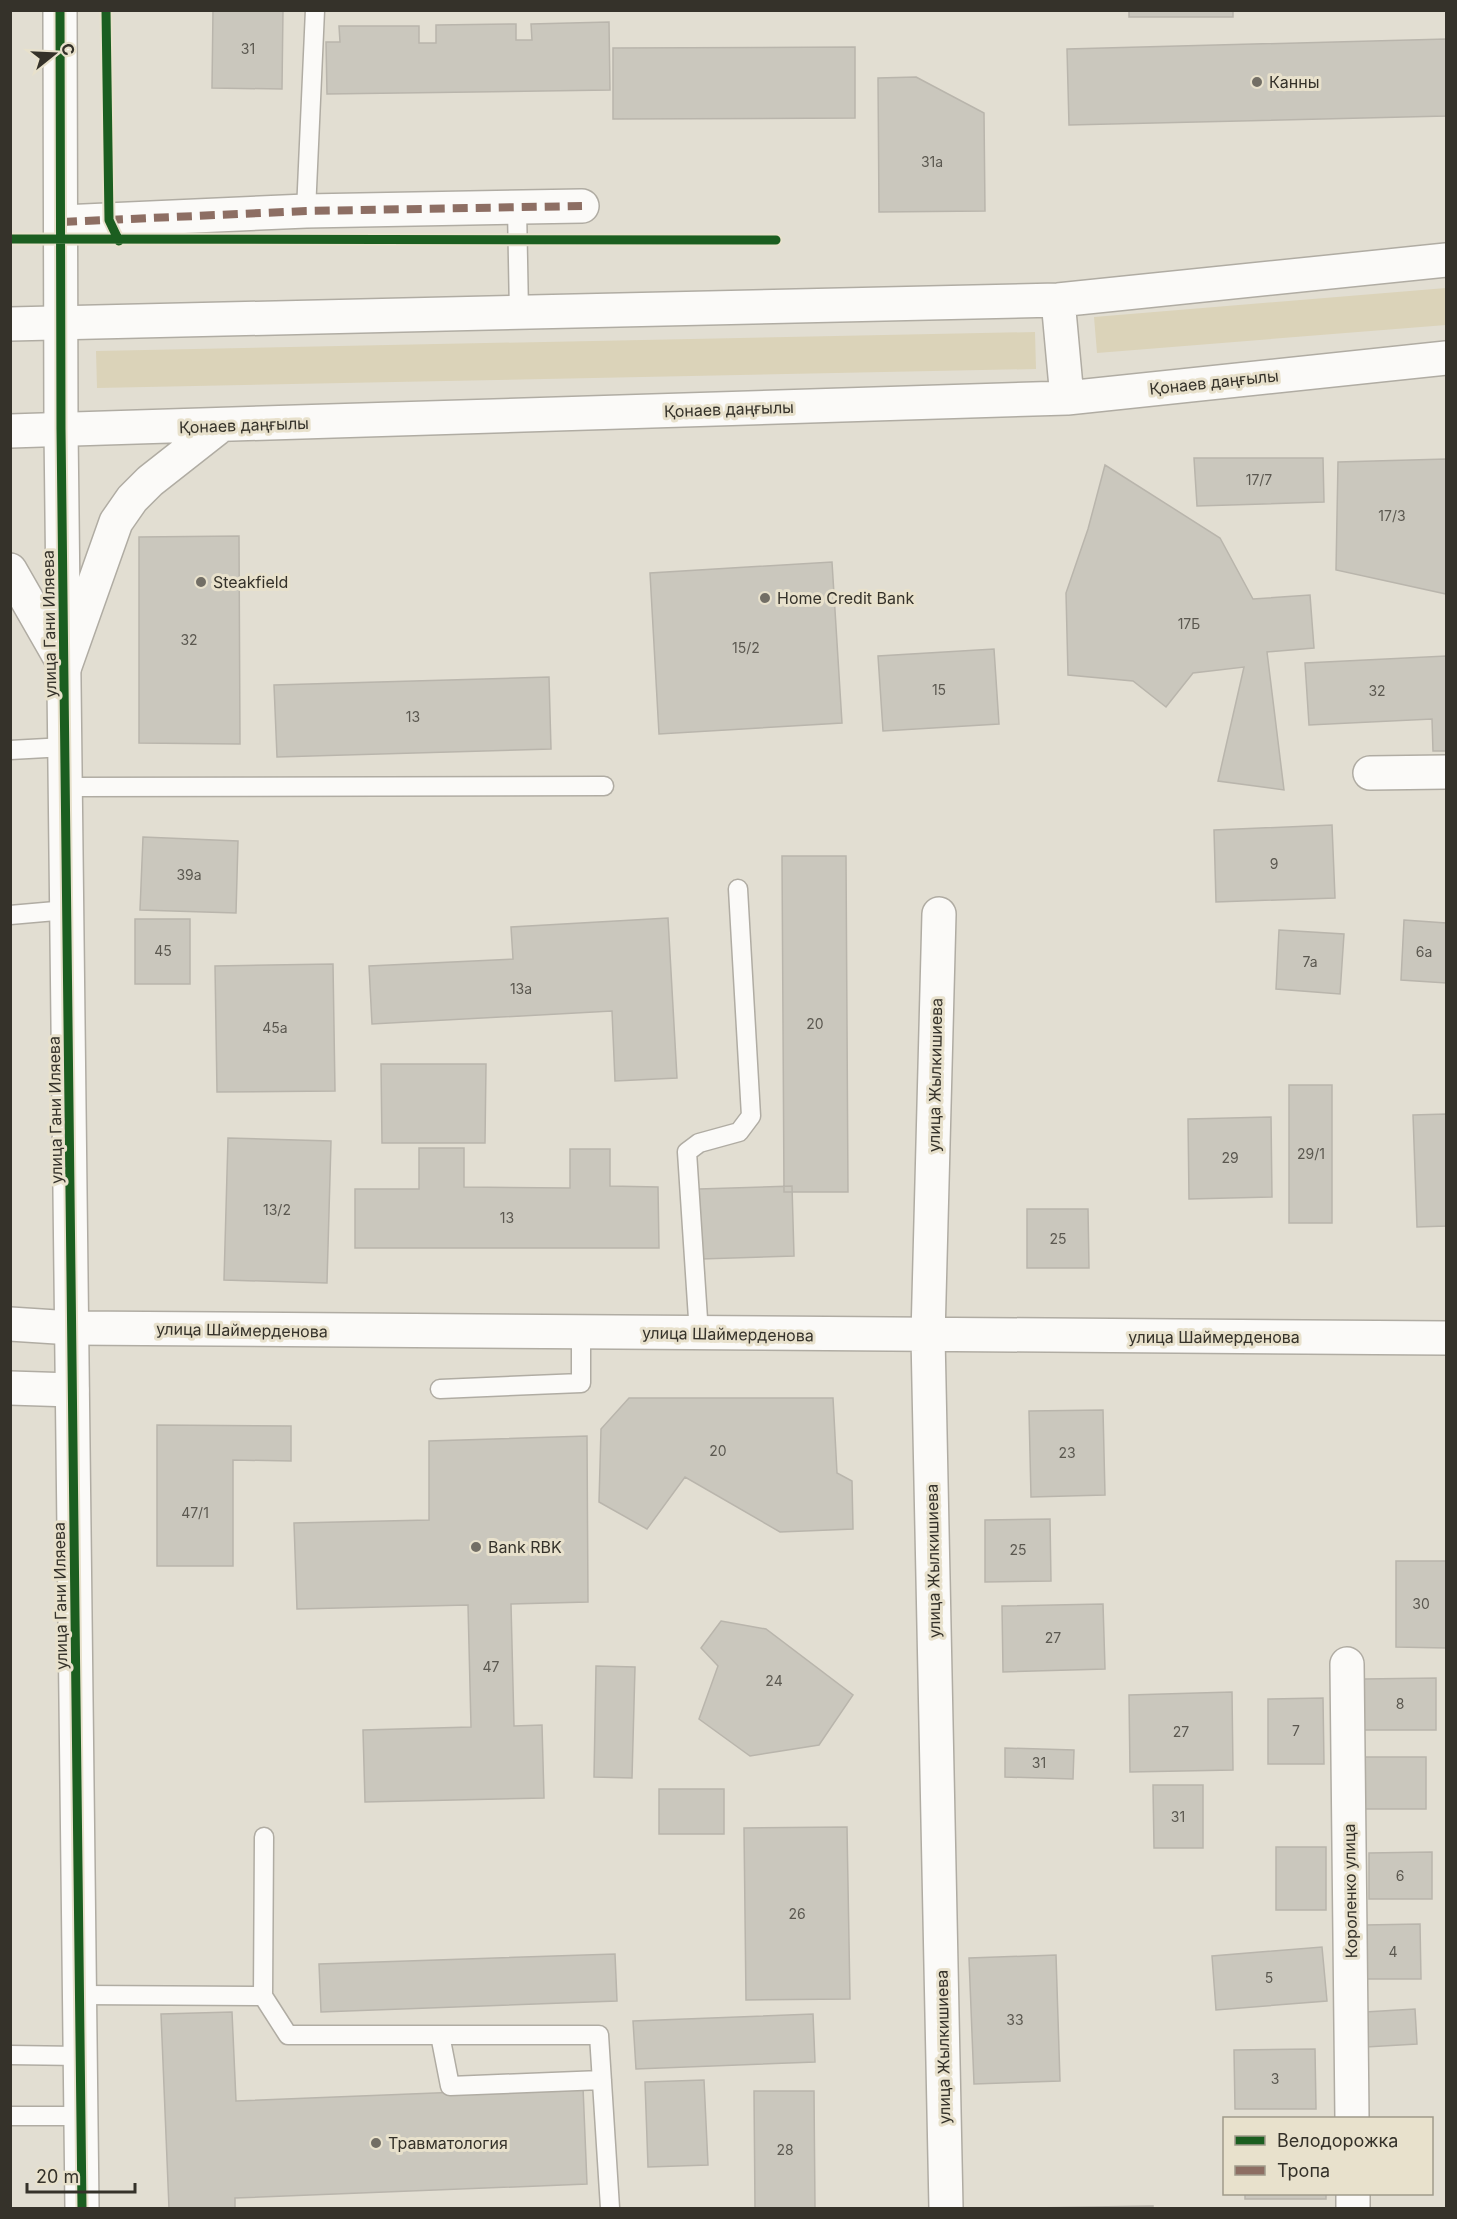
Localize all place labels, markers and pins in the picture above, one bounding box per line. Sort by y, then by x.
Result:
place label: Канны [1269,72,1319,92]
marker: Канны [1250,75,1264,89]
place label: Steakfield [213,572,288,592]
marker: Steakfield [194,575,208,589]
place label: Home Credit Bank [777,588,914,608]
marker: Home Credit Bank [758,591,772,605]
place label: Bank RBK [488,1537,562,1557]
marker: Bank RBK [469,1540,483,1554]
place label: Травматология [388,2133,508,2153]
marker: Травматология [369,2136,383,2150]

